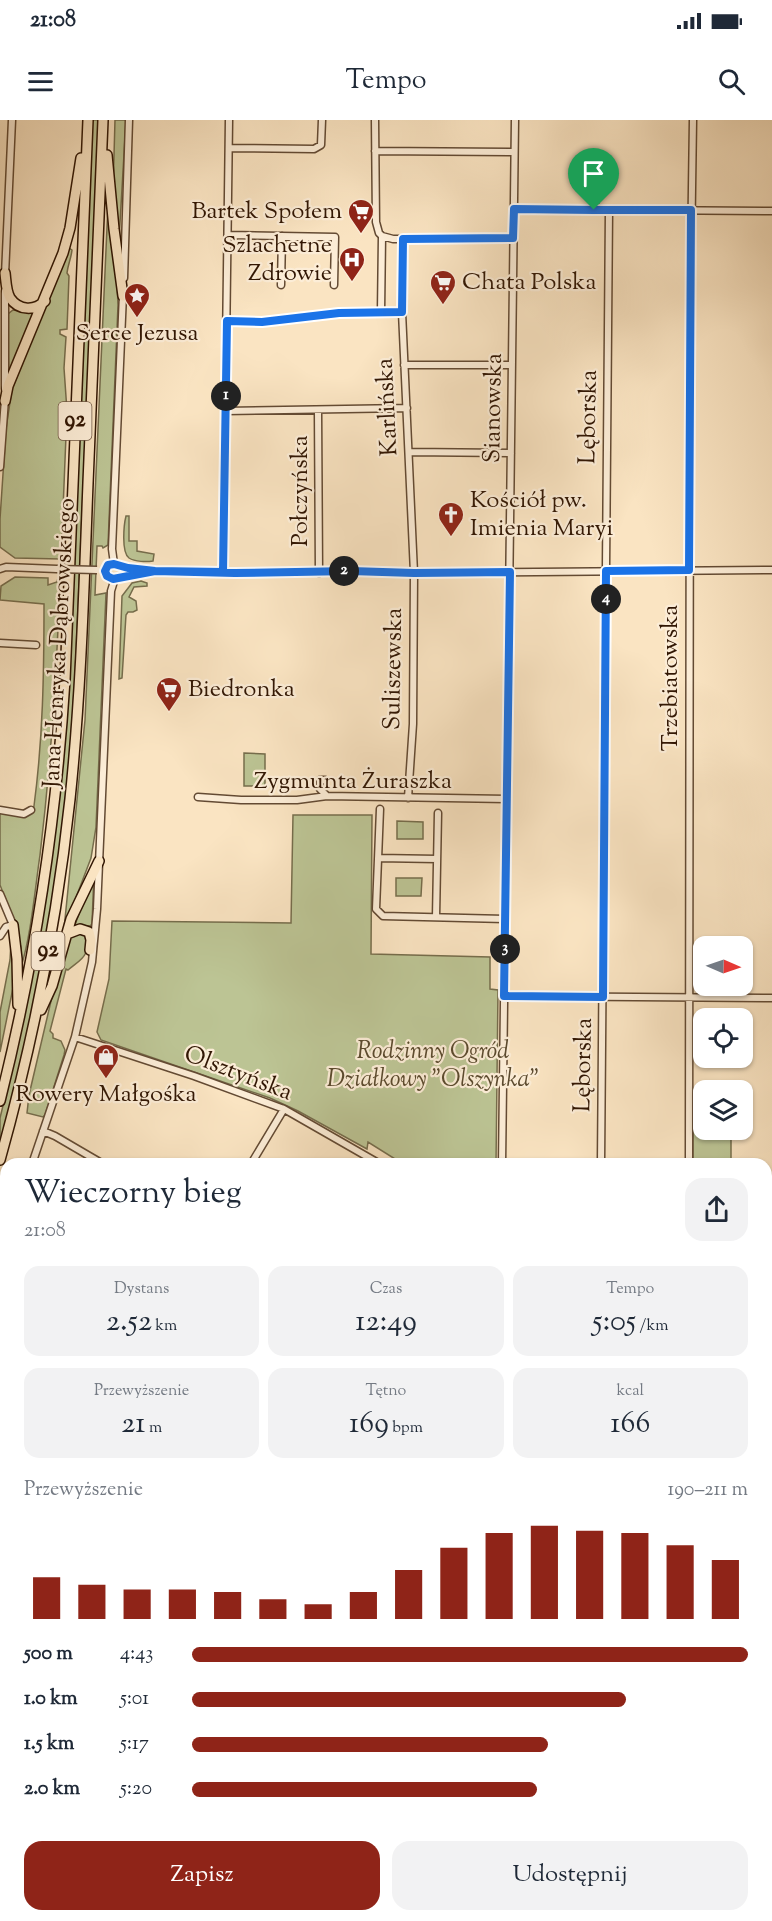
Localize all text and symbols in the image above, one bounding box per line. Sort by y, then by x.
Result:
text: 21:08 [30,5,76,37]
text: Tempo [346,62,427,101]
icon: menu [24,65,57,98]
icon: search [715,65,748,98]
pin [568,148,619,210]
icon: arrive [577,157,610,190]
place label: Bartek Społem [191,195,342,229]
supermarket icon: Bartek Społem [346,197,376,235]
place label: Szlachetne Zdrowie [222,229,332,291]
hospital icon: Szlachetne Zdrowie [337,245,367,283]
place label: Chata Polska [462,266,596,300]
supermarket icon: Chata Polska [428,268,458,306]
place icon: Serce Jezusa [122,281,152,319]
place label: Serce Jezusa [75,317,199,351]
street label: Sianowska [476,353,512,463]
street label: Karlińska [368,357,408,457]
street label: Lęborska [571,370,607,464]
pin: 1 [211,381,241,411]
text: 1 [223,384,229,407]
road number: 92 [58,402,92,440]
street label: Połczyńska [284,435,318,547]
place label: Kościół pw. Imienia Maryi [470,484,614,546]
street label: Jana Henryka Dąbrowskiego [35,497,85,791]
church icon: Kościół pw. Imienia Maryi [436,500,466,538]
pin: 2 [329,556,359,586]
text: 2 [340,559,348,582]
pin: 4 [591,584,621,614]
text: 4 [602,587,610,610]
street label: Trzebiatowska [654,605,688,751]
street label: Suliszewska [376,607,412,731]
place label: Biedronka [188,673,295,707]
supermarket icon: Biedronka [154,675,184,713]
street label: Zygmunta Żuraszka [254,765,452,799]
road number: 92 [32,932,64,970]
pin: 3 [490,934,520,964]
north arrow [693,936,753,996]
map controls [693,936,753,1140]
text: 3 [502,937,508,960]
button: locate [693,1008,753,1068]
street label: Lęborska [566,1018,602,1112]
park label: Rodzinny Ogród Działkowy "Olszynka" [327,1035,539,1097]
street label: Olsztyńska [179,1038,297,1110]
shop icon: Rowery Małgośka [91,1042,121,1080]
place label: Rowery Małgośka [15,1078,197,1112]
button: layers [693,1080,753,1140]
text: Wieczorny bieg [24,1170,242,1218]
button: share [685,1178,748,1241]
text: 21:08 [24,1217,66,1246]
text: Dystans [114,1278,169,1301]
text: Czas [370,1278,402,1301]
text: Tempo [606,1278,654,1301]
text: 2.52 [106,1301,152,1344]
text: 12:49 [355,1301,417,1344]
text: 5:05 [592,1301,636,1344]
text: km [152,1315,177,1338]
text: /km [636,1315,668,1338]
text: Przewyższenie [94,1380,189,1403]
text: Tętno [366,1380,406,1403]
text: kcal [617,1380,644,1403]
text: 21 [121,1403,145,1446]
text: 169 [349,1403,389,1446]
text: 166 [610,1403,650,1446]
text: m [145,1417,162,1440]
text: bpm [389,1417,423,1440]
text: Przewyższenie [24,1476,143,1505]
text: 190–211 m [668,1476,748,1505]
text: 500 m [24,1640,73,1669]
text: 4:43 [120,1640,153,1669]
text: 1.0 km [24,1685,78,1714]
text: 5:01 [120,1685,149,1714]
text: 1.5 km [24,1730,74,1759]
text: 5:17 [120,1730,149,1759]
text: 2.0 km [24,1775,80,1804]
text: 5:20 [120,1775,152,1804]
button: Zapisz [24,1841,380,1910]
button: Udostępnij [392,1841,748,1910]

